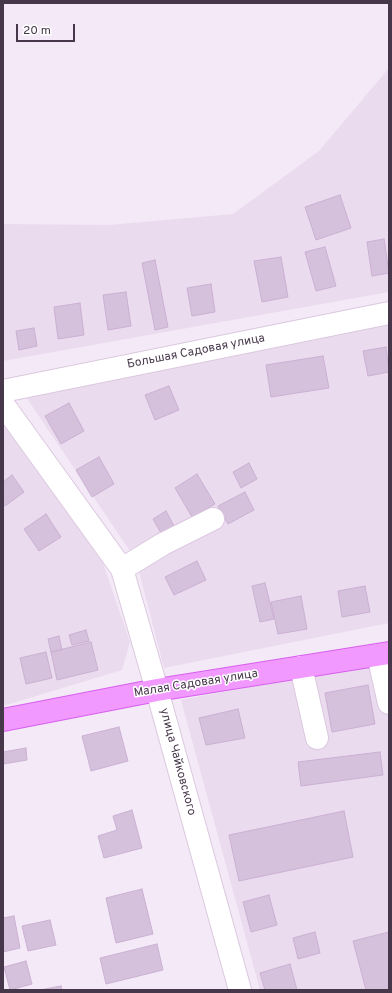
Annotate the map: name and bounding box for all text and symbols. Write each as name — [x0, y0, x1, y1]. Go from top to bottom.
scale bar — [18, 16, 77, 42]
text: 20 m — [23, 23, 51, 39]
street label: Большая Садовая улица — [126, 332, 266, 372]
street label: Малая Садовая улица — [133, 667, 259, 701]
street label: улица Чайковского — [156, 707, 198, 817]

